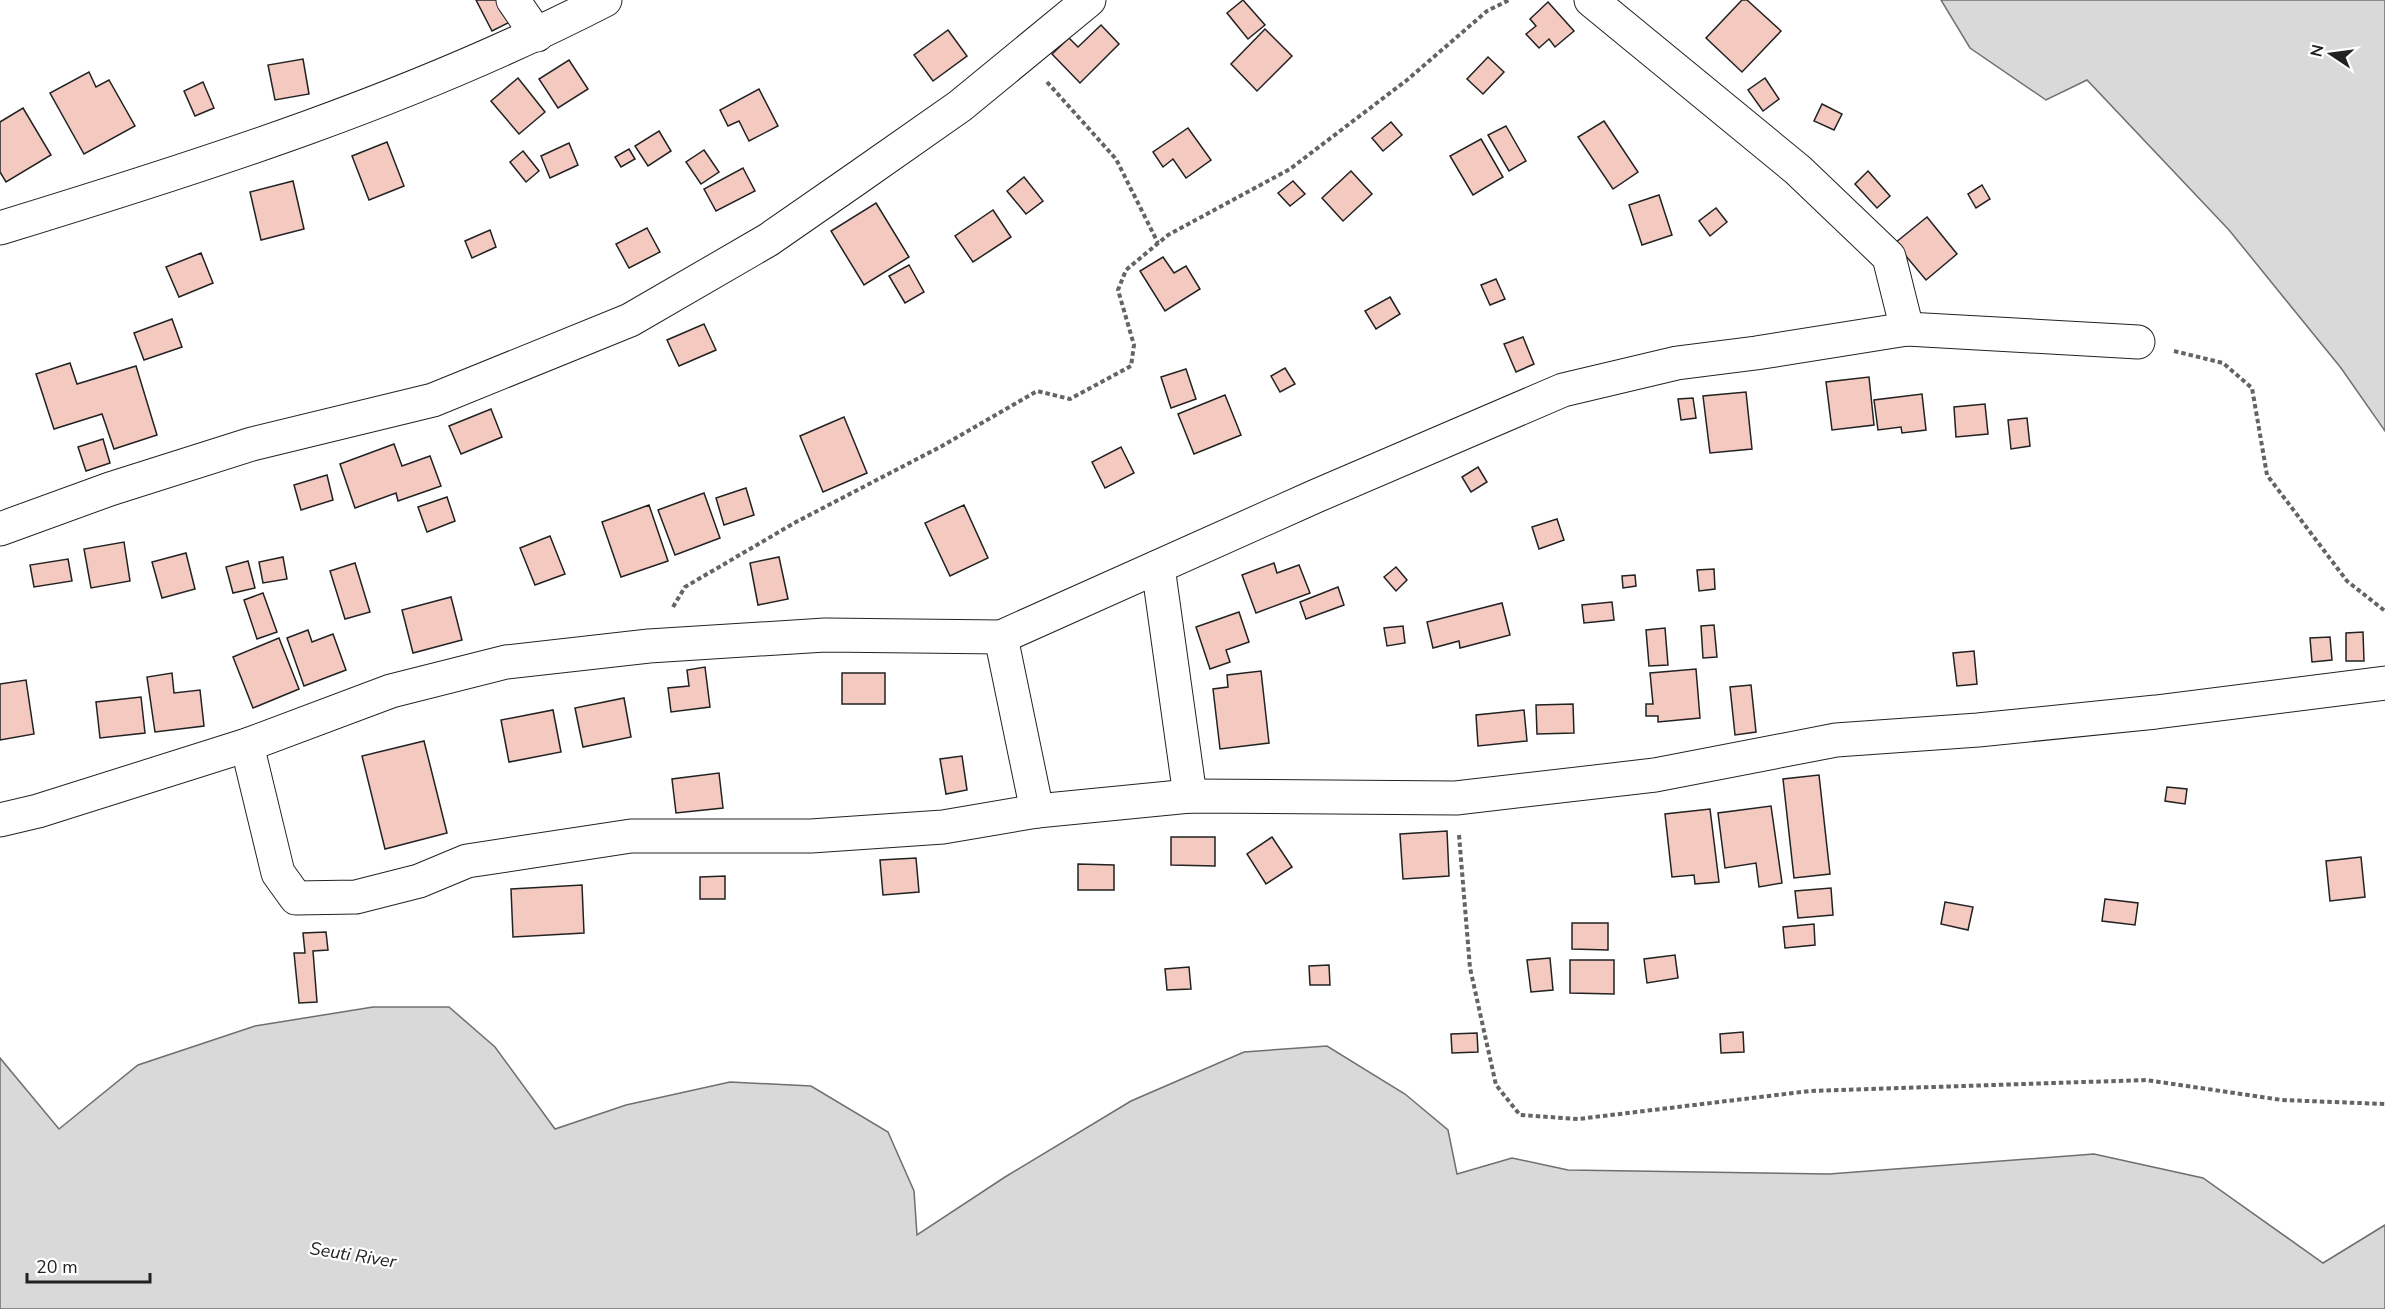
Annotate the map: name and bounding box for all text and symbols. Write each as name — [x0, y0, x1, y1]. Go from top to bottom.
north arrow — [2301, 24, 2361, 84]
text: N — [2305, 43, 2329, 59]
water label: Seuti River — [308, 1236, 398, 1274]
scale bar — [27, 1246, 150, 1284]
text: 20 m — [36, 1255, 78, 1279]

